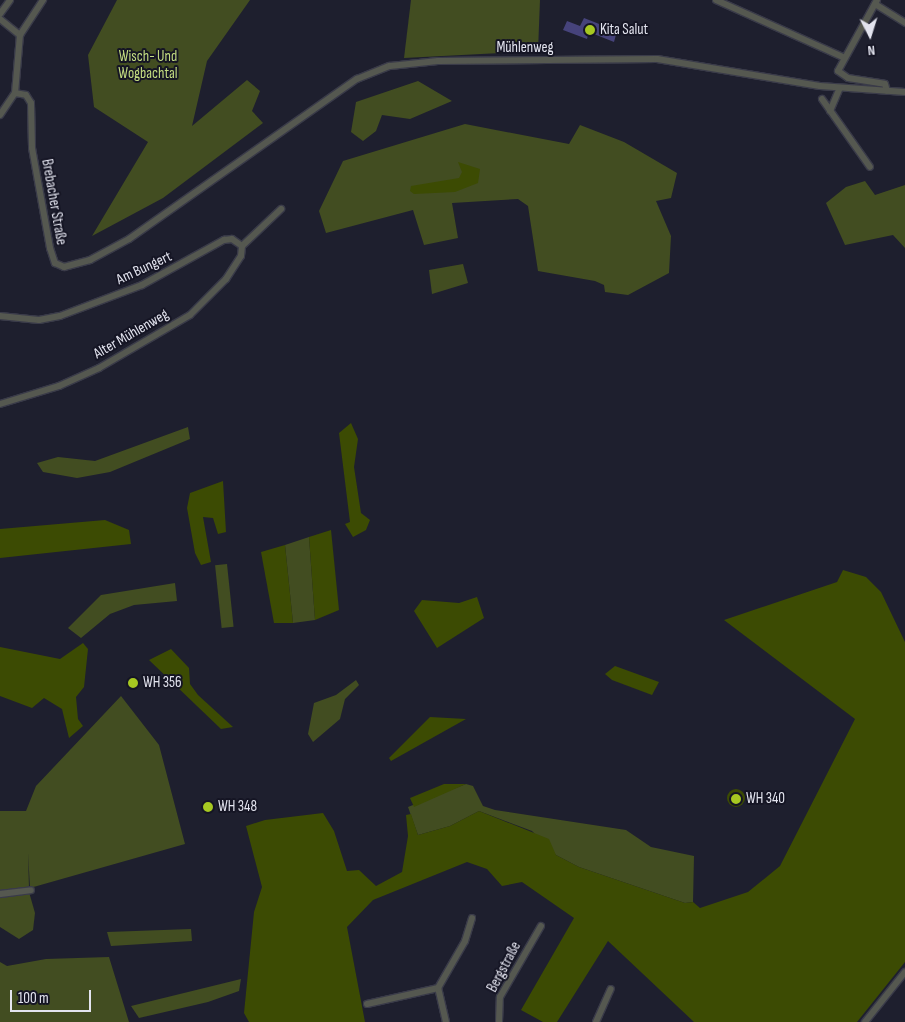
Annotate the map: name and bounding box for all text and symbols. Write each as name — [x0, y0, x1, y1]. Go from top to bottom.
north arrow — [845, 10, 895, 60]
place label: Kita Salut — [600, 21, 648, 39]
marker: Kita Salut — [584, 24, 596, 36]
street label: Mühlenweg — [496, 39, 554, 57]
text: N — [867, 42, 876, 59]
park label: Wisch- Und Wogbachtal — [118, 47, 178, 82]
street label: Brebacher Straße — [38, 158, 70, 246]
street label: Am Bungert — [113, 247, 175, 289]
street label: Alter Mühlenweg — [90, 305, 172, 363]
place label: WH 356 — [143, 674, 182, 692]
marker: WH 356 — [127, 677, 139, 689]
place label: WH 340 — [746, 790, 785, 808]
marker: WH 340 — [730, 793, 742, 805]
place label: WH 348 — [218, 798, 257, 816]
marker: WH 348 — [202, 801, 214, 813]
street label: Bergstraße — [483, 939, 525, 995]
scale bar — [12, 980, 94, 1012]
text: 100 m — [18, 989, 49, 1008]

